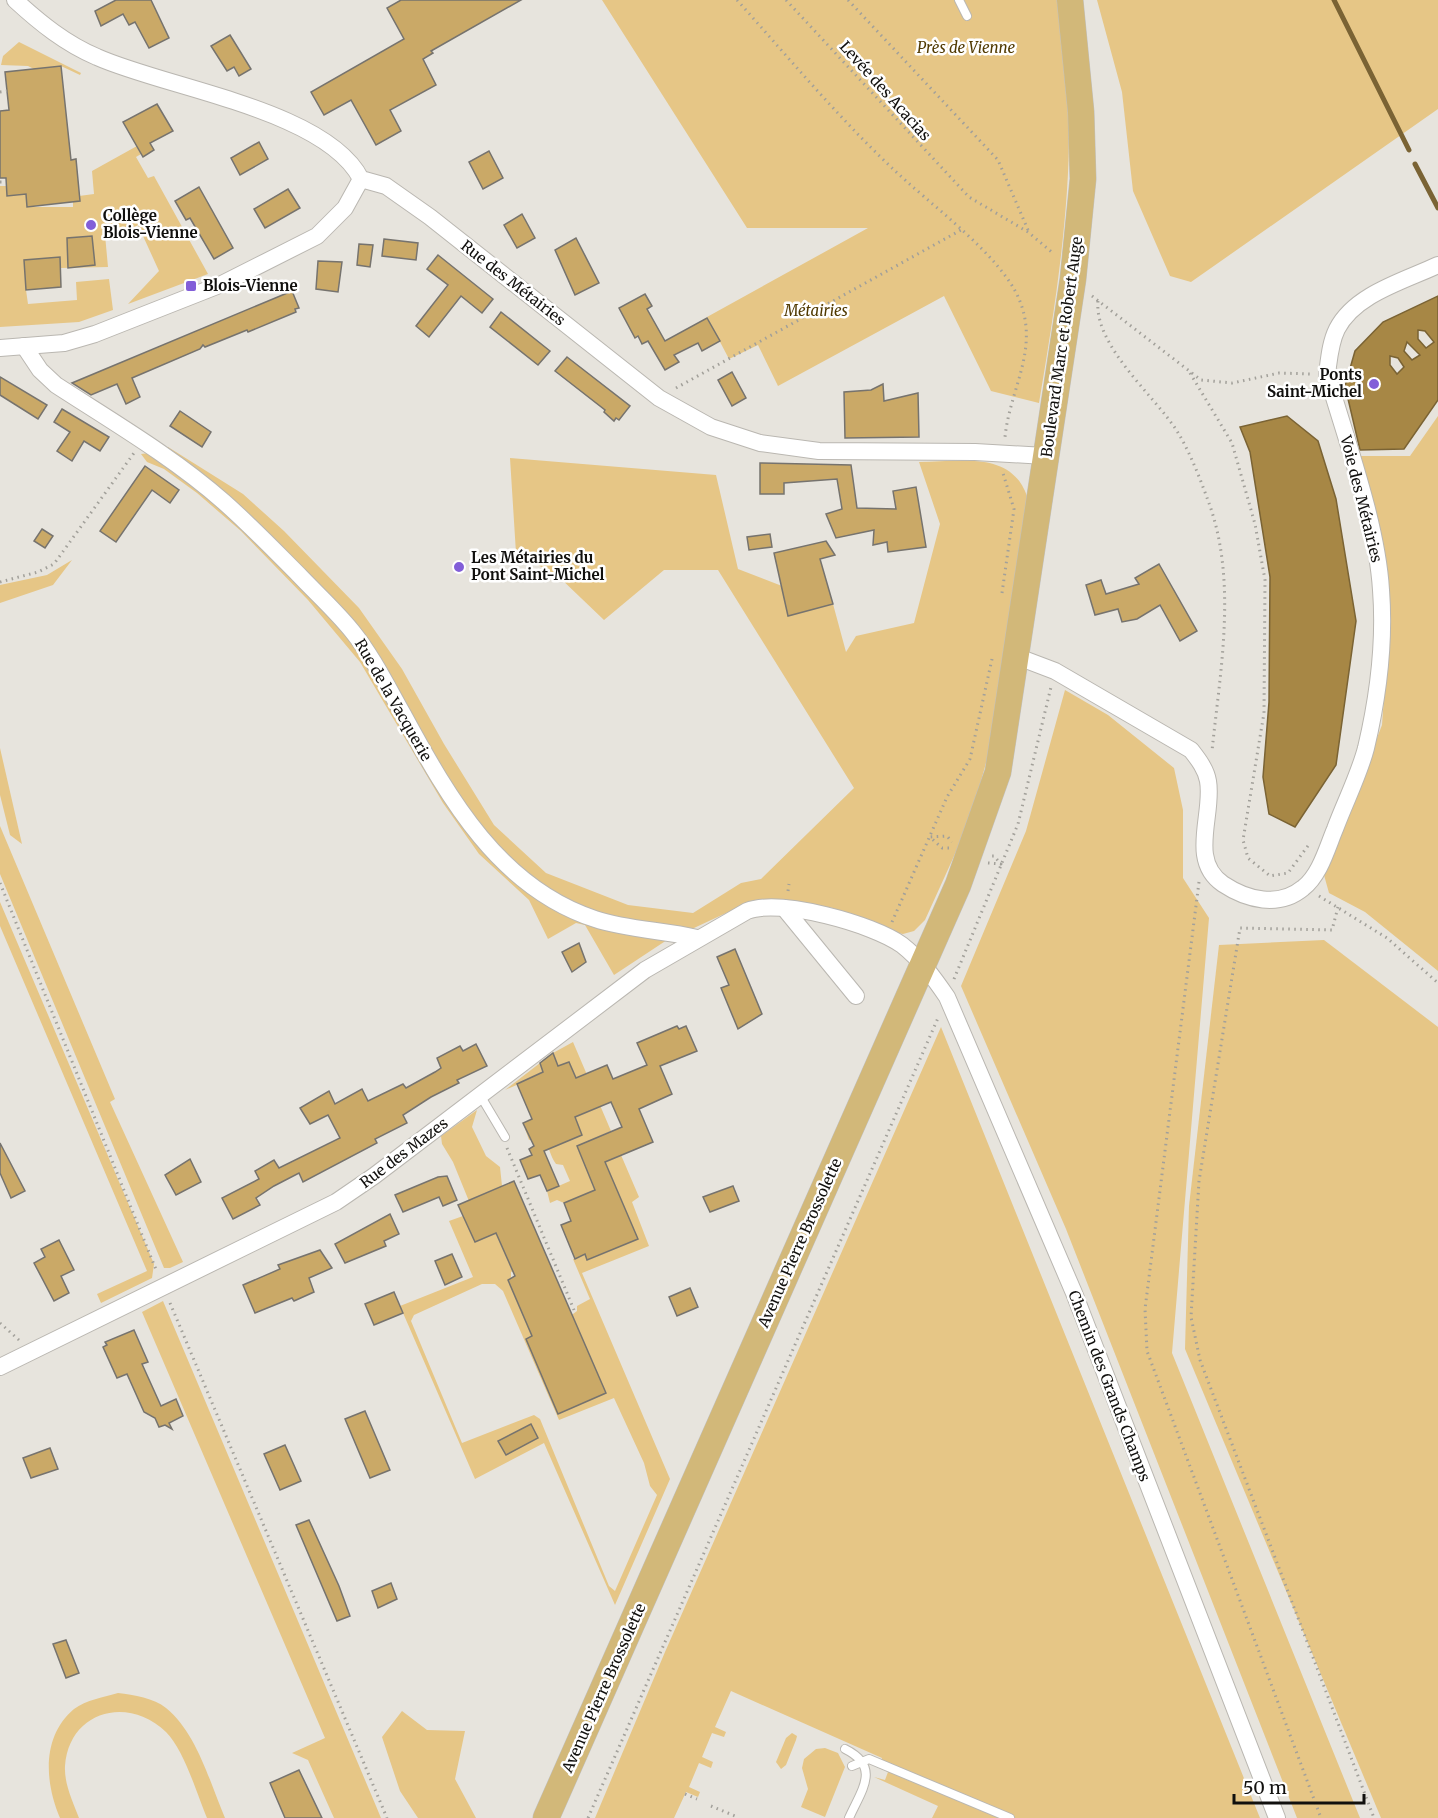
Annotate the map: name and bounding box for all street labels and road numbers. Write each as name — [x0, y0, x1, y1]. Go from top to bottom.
street label: Levée des Acacias — [836, 37, 935, 144]
street label: Boulevard Marc et Robert Auge — [1037, 235, 1086, 459]
street label: Rue des Métairies — [457, 236, 569, 329]
street label: Voie des Métairies — [1336, 432, 1386, 564]
street label: Rue de la Vacquerie — [351, 635, 436, 764]
street label: Rue des Mazes — [356, 1113, 451, 1192]
street label: Avenue Pierre Brossolette — [753, 1155, 846, 1331]
street label: Chemin des Grands Champs — [1064, 1288, 1155, 1484]
street label: Avenue Pierre Brossolette — [557, 1600, 650, 1776]

